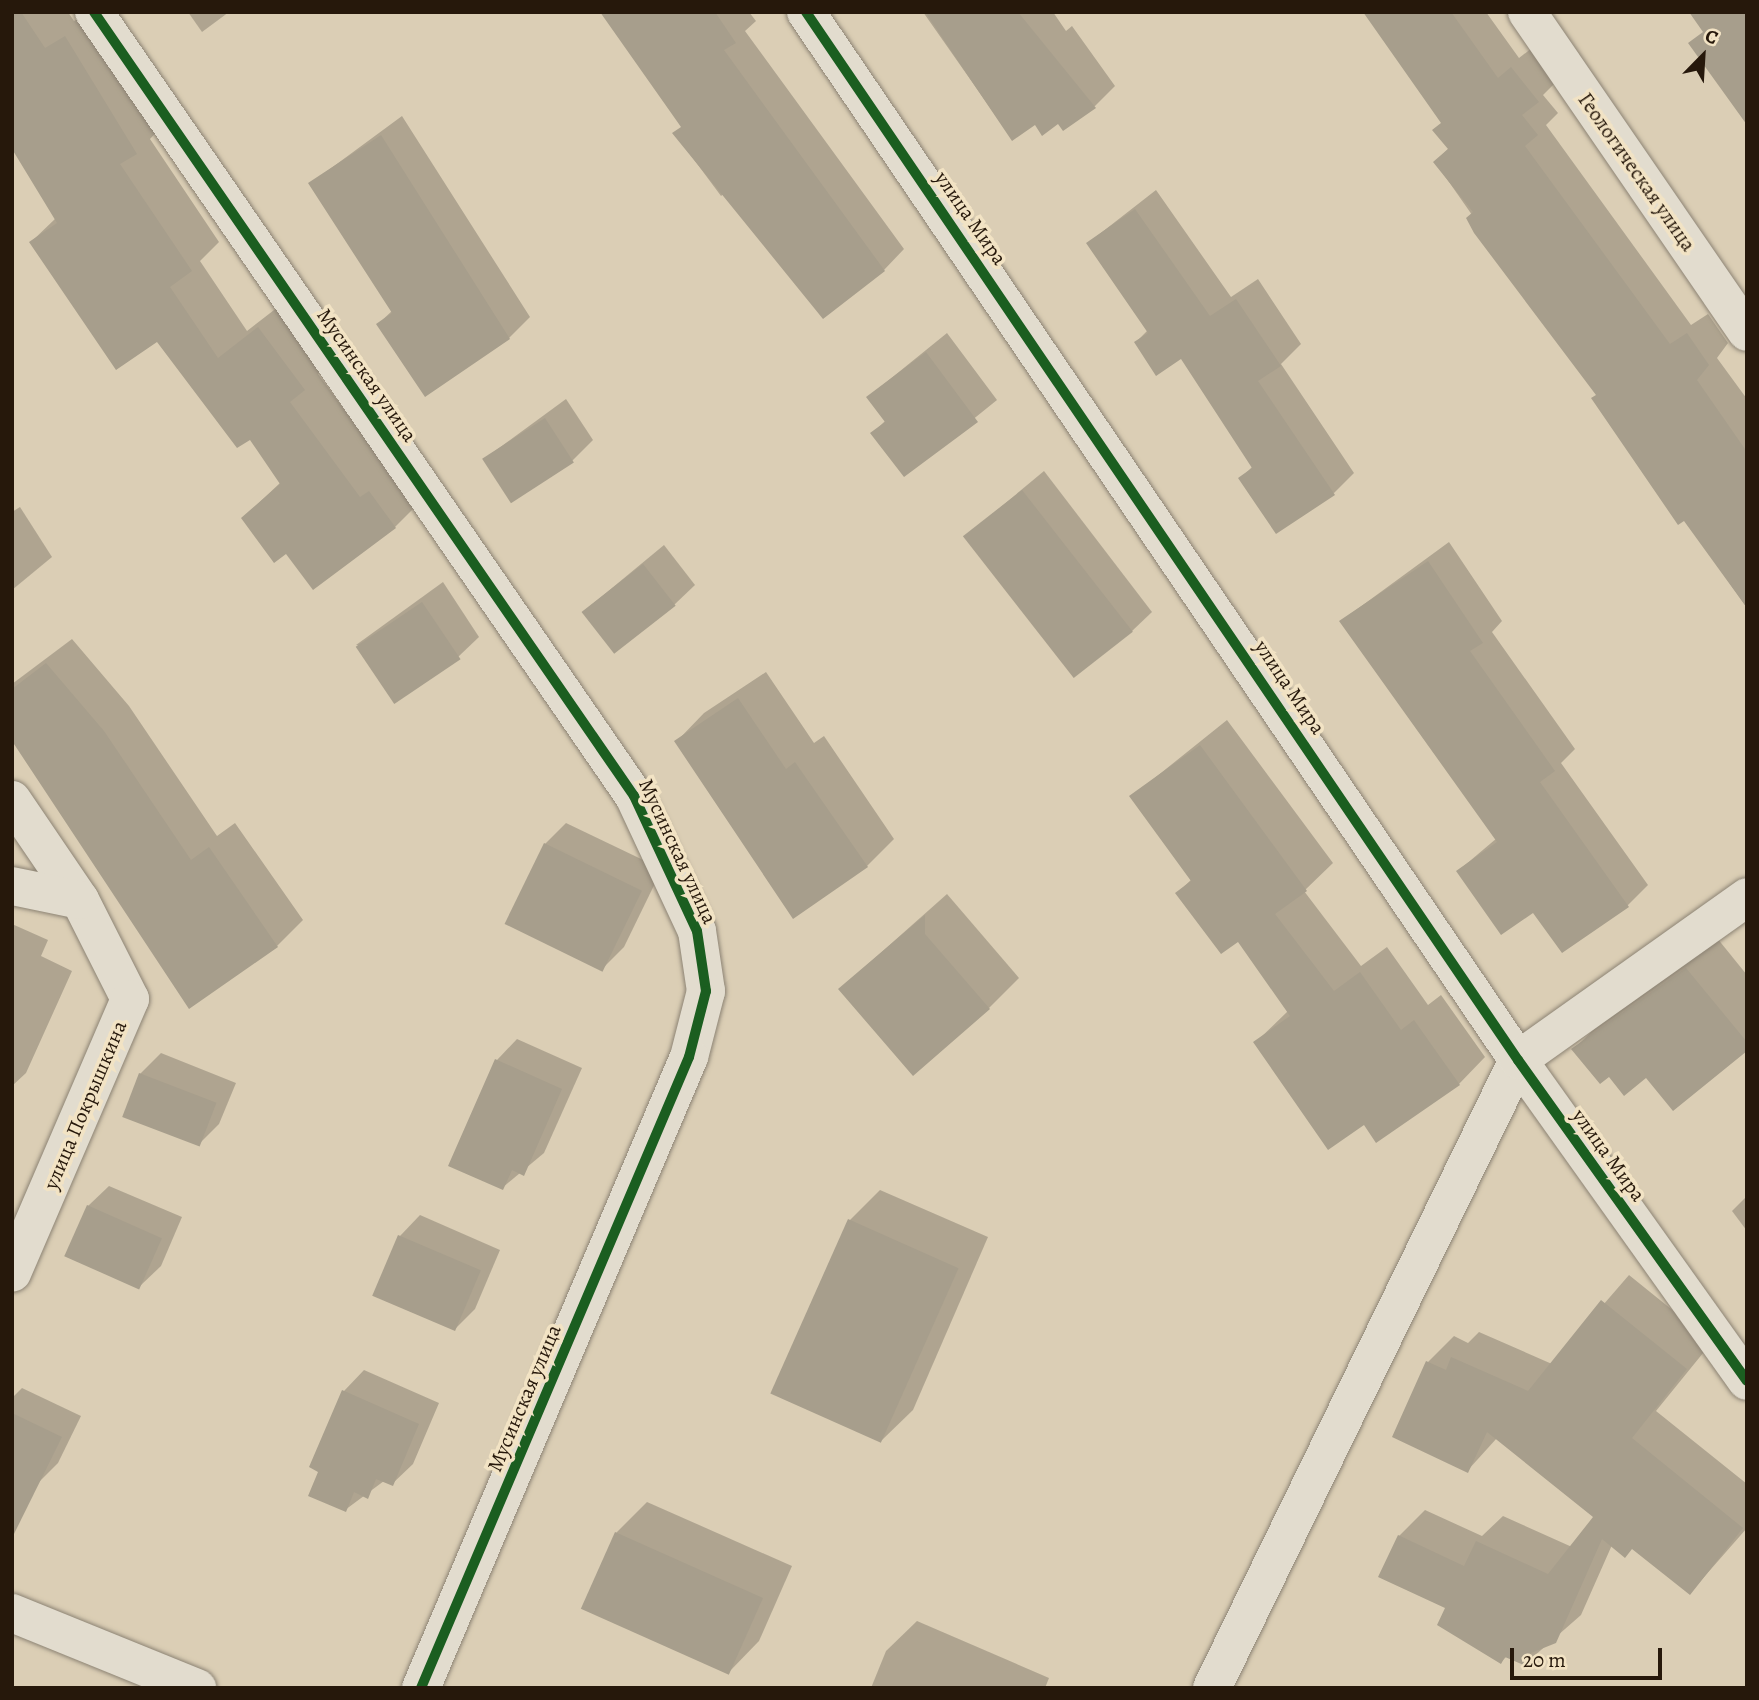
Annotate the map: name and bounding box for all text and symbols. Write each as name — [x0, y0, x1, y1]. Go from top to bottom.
north arrow — [1668, 21, 1738, 91]
text: С — [1701, 23, 1722, 51]
street label: Геологическая улица — [1573, 88, 1701, 256]
street label: улица Мира — [930, 166, 1012, 270]
street label: Мусинская улица — [312, 303, 422, 447]
street label: улица Мира — [1249, 635, 1331, 739]
street label: Мусинская улица — [633, 774, 723, 928]
street label: улица Покрышкина — [38, 1017, 132, 1193]
street label: улица Мира — [1567, 1104, 1651, 1206]
street label: Мусинская улица — [482, 1321, 566, 1475]
scale bar — [1514, 1634, 1666, 1678]
text: 20 m — [1523, 1646, 1566, 1674]

